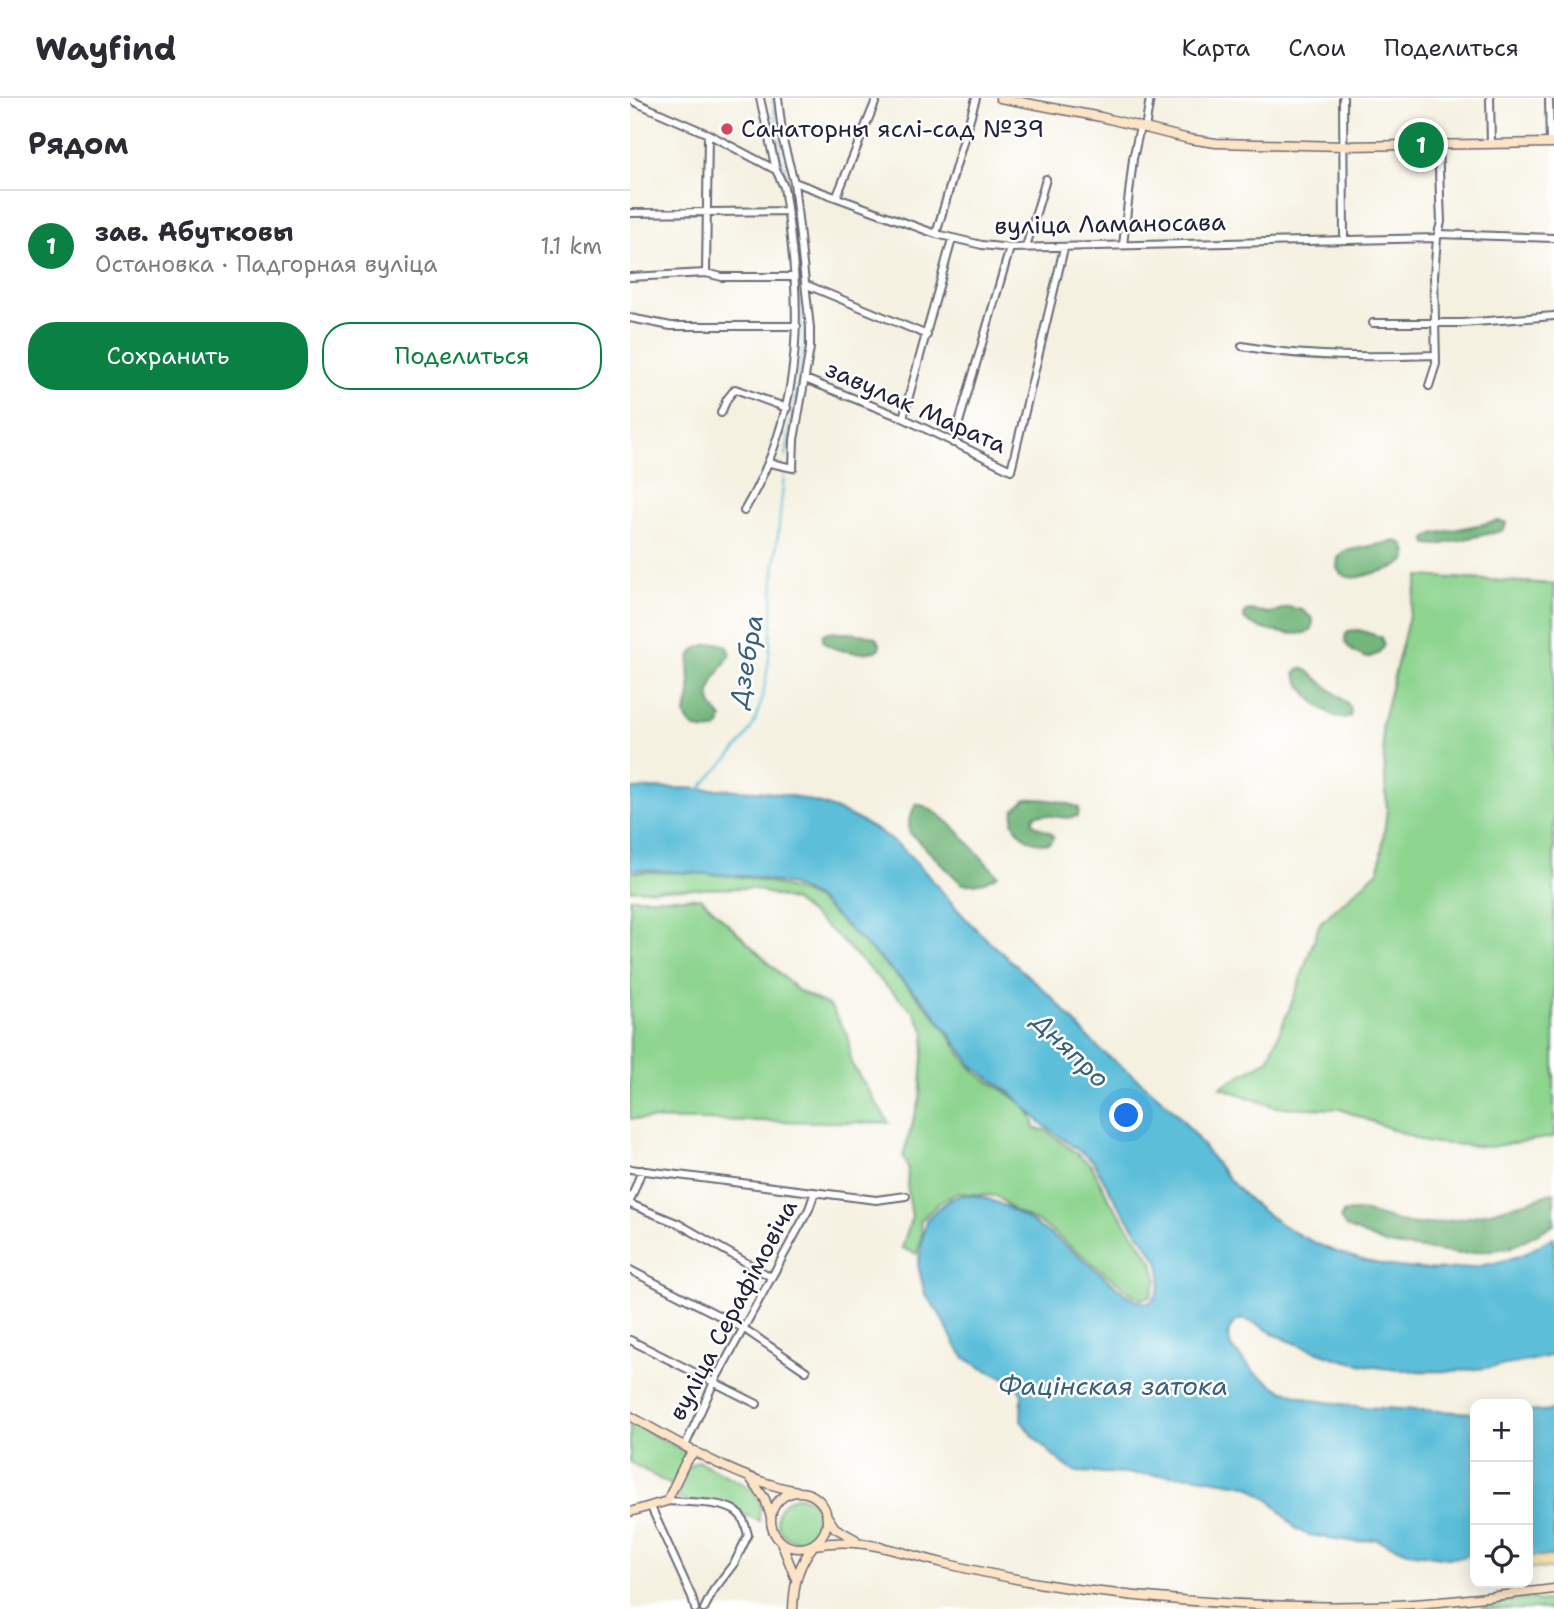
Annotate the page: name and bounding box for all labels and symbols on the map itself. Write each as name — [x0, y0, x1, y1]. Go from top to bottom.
place label: Санаторны яслі-сад №39 — [741, 113, 1044, 145]
pin: 1 — [1398, 119, 1444, 171]
marker: Санаторны яслі-сад №39 — [719, 121, 735, 137]
street label: вуліца Ламаносава — [994, 206, 1226, 242]
street label: завулак Марата — [821, 353, 1012, 461]
water label: Дзебра — [720, 612, 771, 712]
water label: Дняпро — [1024, 1003, 1118, 1095]
your location — [1109, 1098, 1143, 1132]
street label: вуліца Серафімовіча — [661, 1194, 805, 1426]
water label: Фацінская затока — [998, 1368, 1228, 1403]

